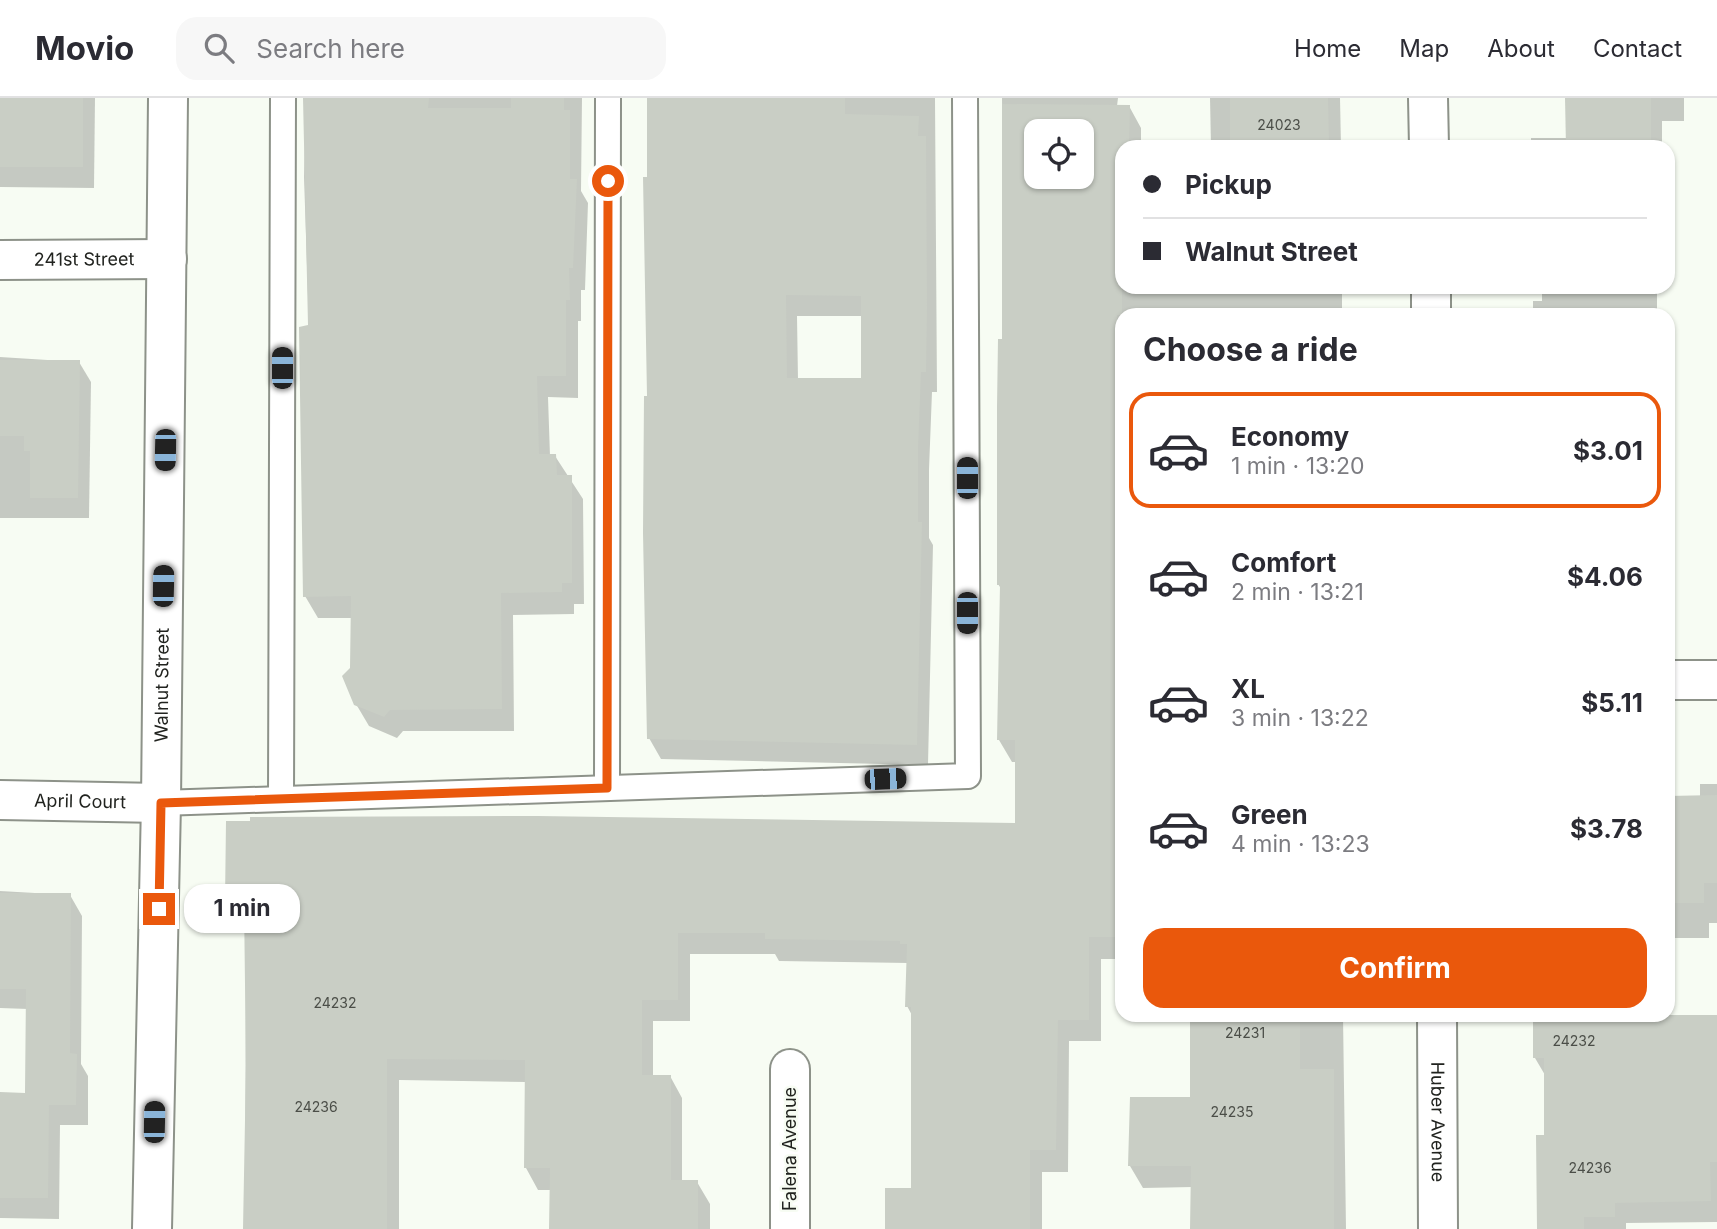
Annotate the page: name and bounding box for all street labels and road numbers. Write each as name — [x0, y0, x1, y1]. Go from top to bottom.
street label: 241st Street — [34, 248, 134, 270]
street label: Walnut Street — [151, 628, 173, 742]
street label: April Court — [34, 790, 126, 812]
street label: Huber Avenue — [1427, 1062, 1449, 1182]
street label: Falena Avenue — [779, 1087, 800, 1211]

